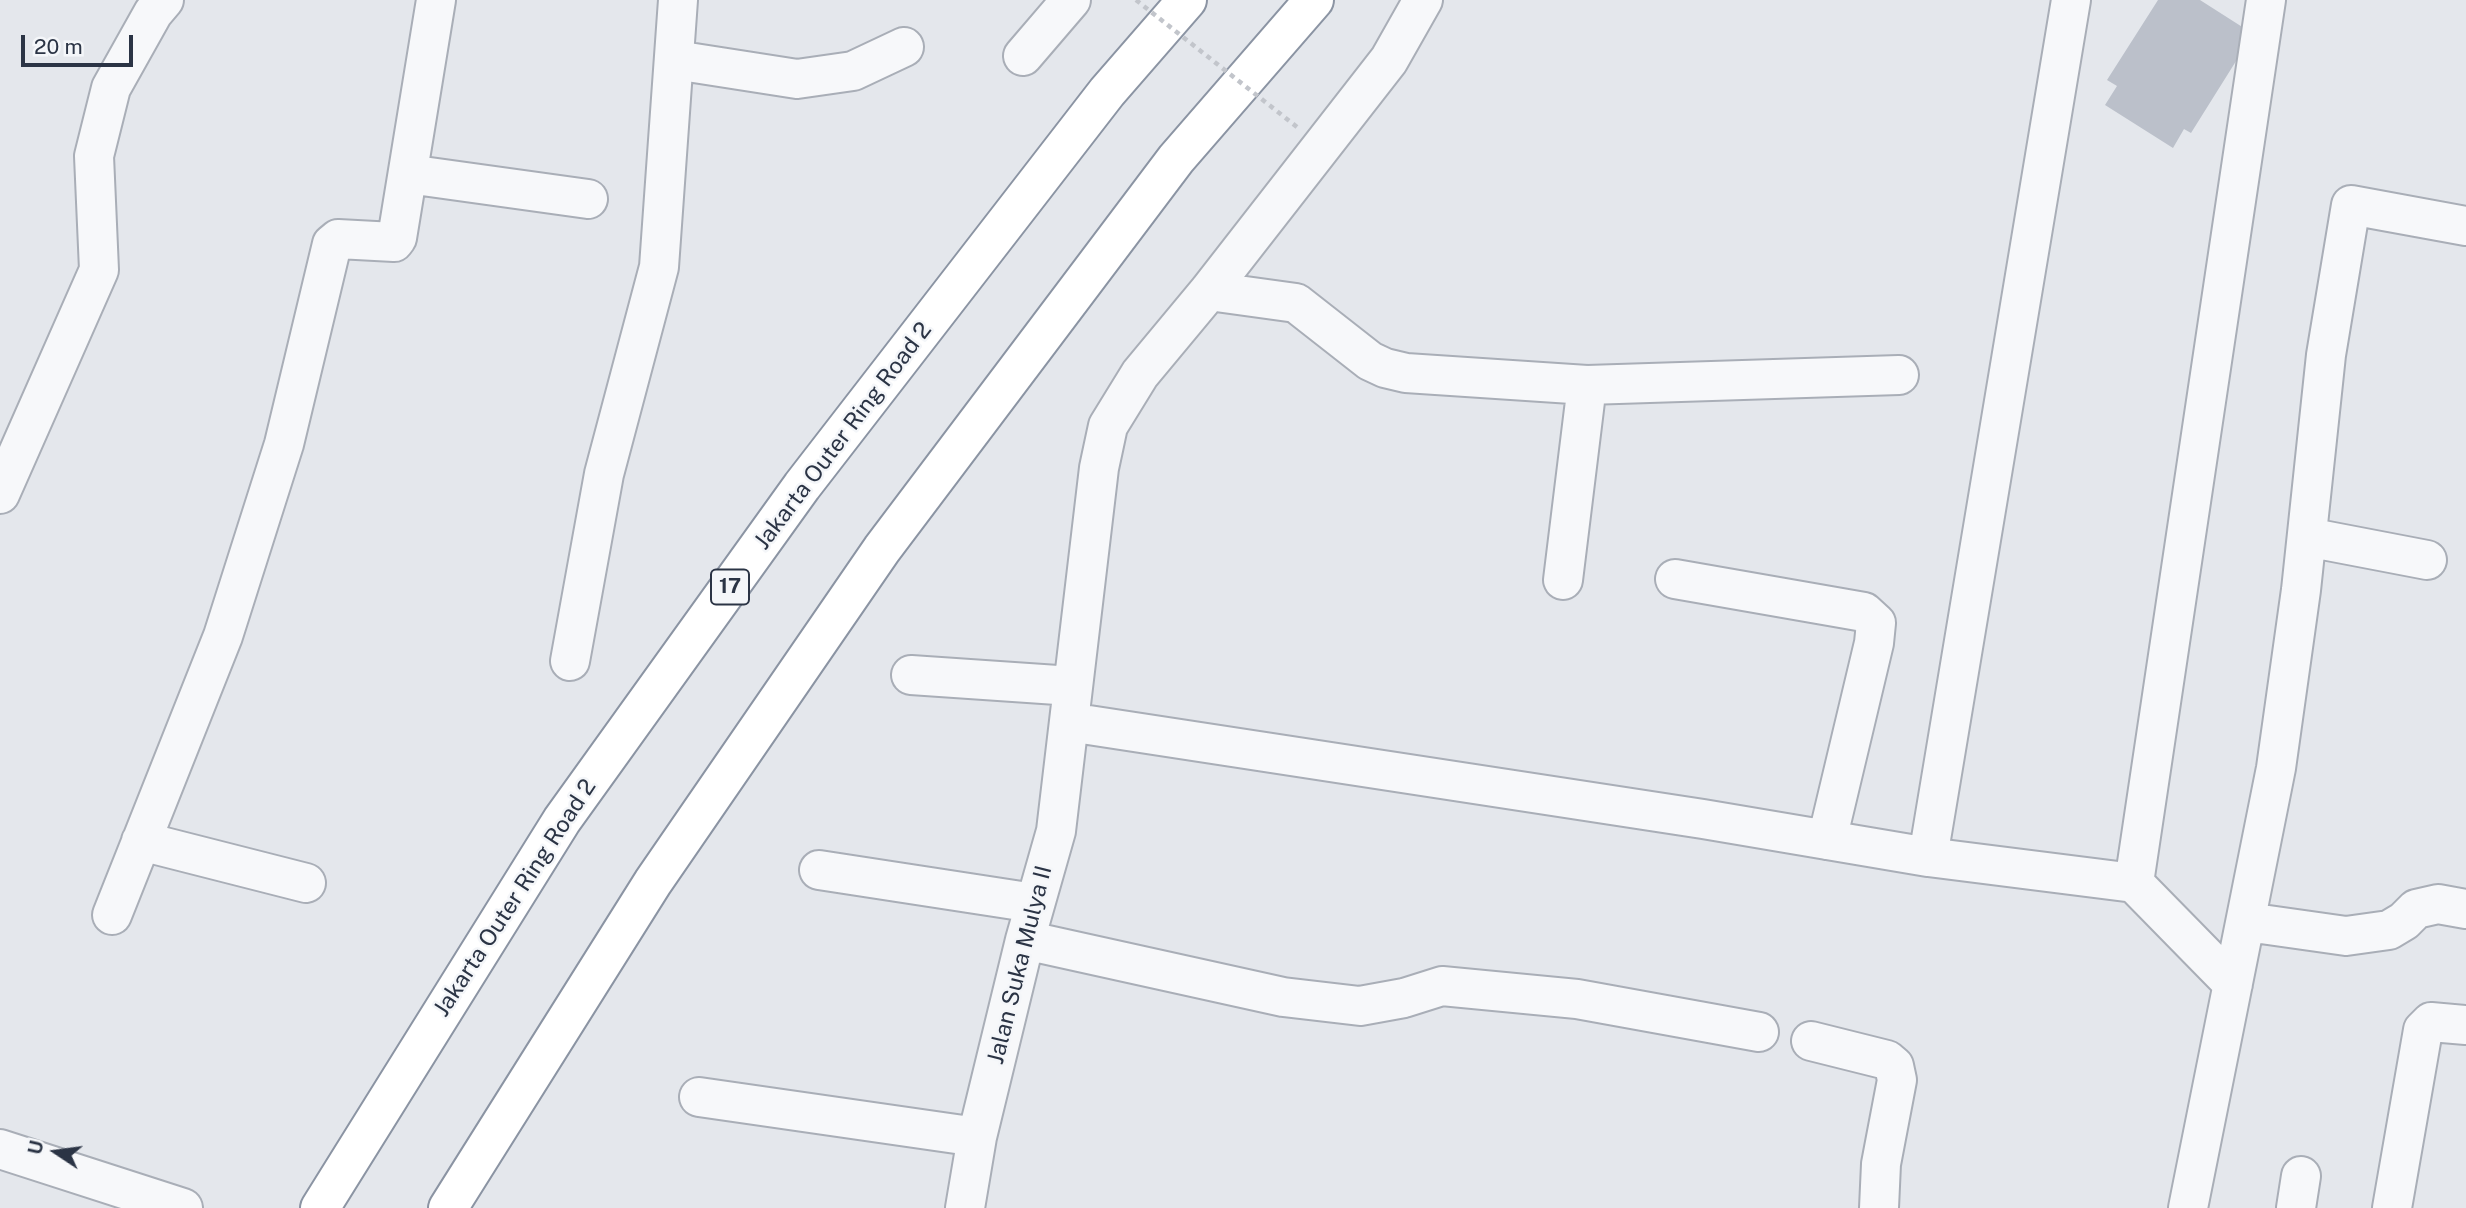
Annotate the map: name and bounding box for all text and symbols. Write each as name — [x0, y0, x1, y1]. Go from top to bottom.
scale bar — [24, 21, 136, 65]
text: 20 m — [34, 34, 83, 59]
street label: Jakarta Outer Ring Road 2 — [748, 317, 938, 555]
road number: 17 — [711, 570, 749, 604]
street label: Jakarta Outer Ring Road 2 — [428, 774, 602, 1022]
street label: Jalan Suka Mulya II — [982, 863, 1058, 1067]
north arrow — [21, 1117, 91, 1187]
text: U — [23, 1138, 48, 1156]

